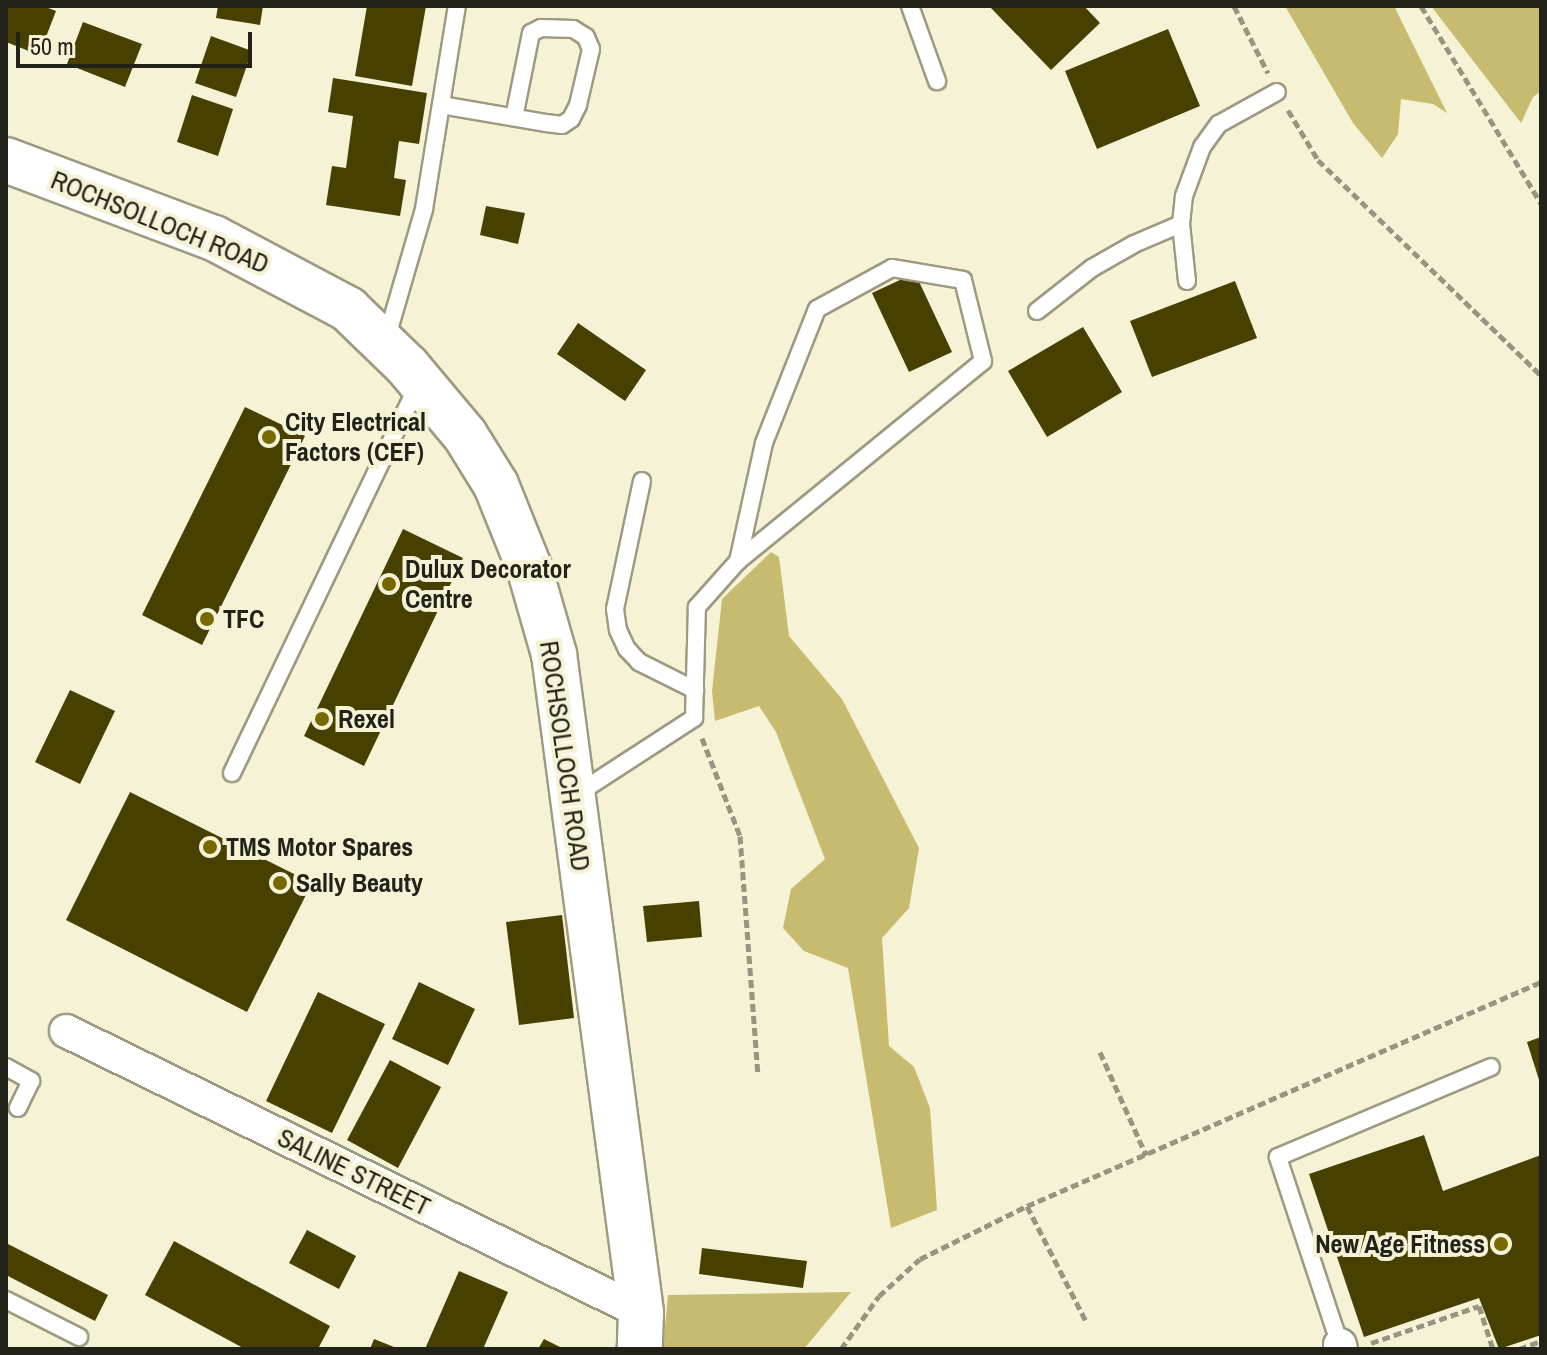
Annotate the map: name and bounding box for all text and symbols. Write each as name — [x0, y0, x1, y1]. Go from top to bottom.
scale bar — [20, 16, 256, 66]
text: 50 m — [30, 30, 74, 62]
street label: ROCHSOLLOCH ROAD — [47, 164, 273, 280]
place label: City Electrical Factors (CEF) — [285, 406, 426, 468]
marker: City Electrical Factors (CEF) — [260, 428, 278, 446]
place label: Dulux Decorator Centre — [405, 553, 571, 614]
marker: Dulux Decorator Centre — [380, 575, 398, 593]
place label: TFC — [223, 603, 264, 635]
marker: TFC — [198, 610, 216, 628]
street label: ROCHSOLLOCH ROAD — [533, 639, 597, 873]
place label: Rexel — [338, 703, 395, 735]
marker: Rexel — [313, 710, 331, 728]
place label: TMS Motor Spares — [226, 831, 413, 863]
marker: TMS Motor Spares — [201, 838, 219, 856]
place label: Sally Beauty — [296, 867, 423, 899]
marker: Sally Beauty — [271, 874, 289, 892]
street label: SALINE STREET — [273, 1122, 435, 1222]
place label: New Age Fitness — [1314, 1228, 1485, 1260]
marker: New Age Fitness — [1492, 1235, 1510, 1253]

